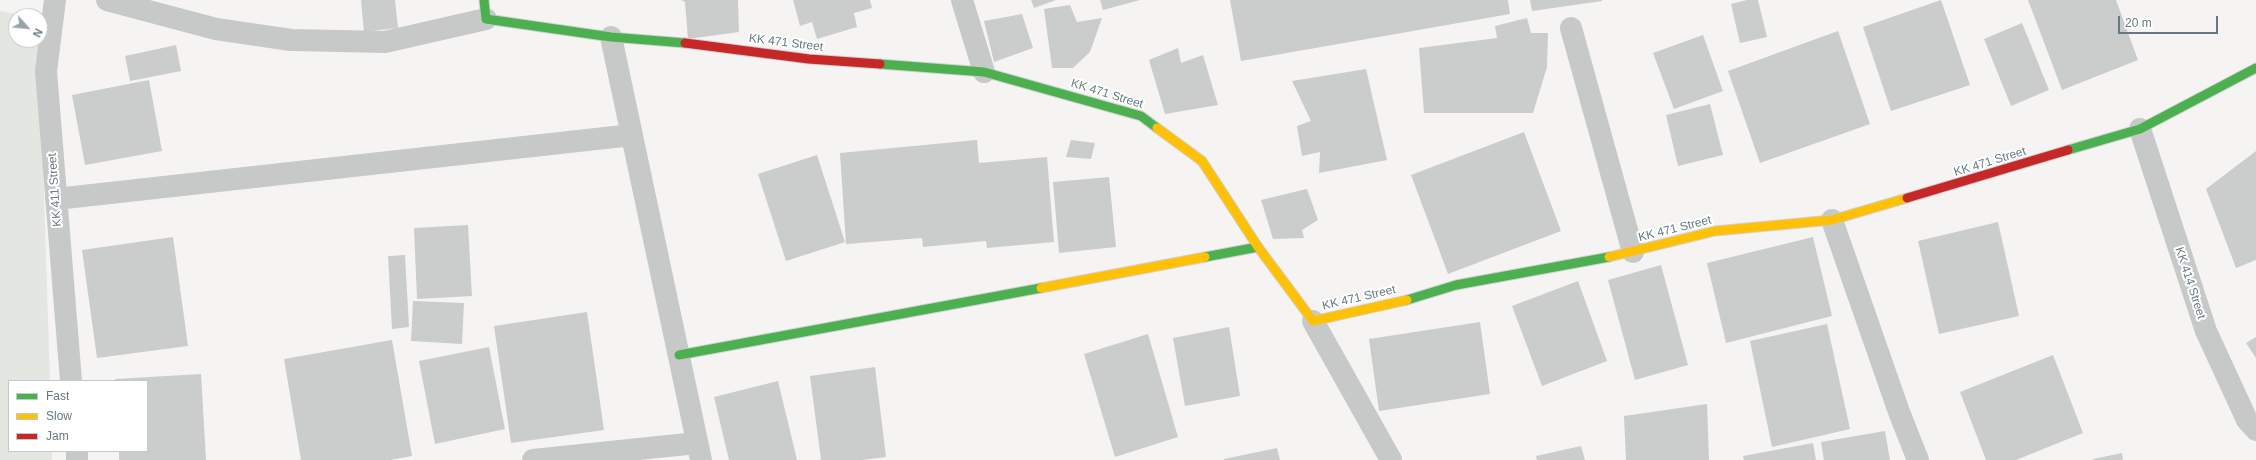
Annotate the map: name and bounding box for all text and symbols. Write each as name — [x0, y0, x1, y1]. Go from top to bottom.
north arrow — [8, 8, 48, 48]
scale bar — [2120, 8, 2220, 34]
text: 20 m — [2125, 16, 2152, 30]
text: N — [31, 27, 45, 39]
street label: KK 471 Street — [748, 31, 824, 55]
street label: KK 471 Street — [1069, 76, 1145, 112]
street label: KK 471 Street — [1952, 144, 2028, 180]
street label: KK 411 Street — [45, 153, 65, 227]
street label: KK 471 Street — [1637, 213, 1713, 245]
street label: KK 414 Street — [2172, 245, 2208, 321]
street label: KK 471 Street — [1321, 283, 1397, 313]
legend — [8, 380, 148, 452]
text: Fast — [46, 389, 69, 403]
text: Slow — [46, 409, 72, 423]
text: Jam — [46, 429, 69, 443]

